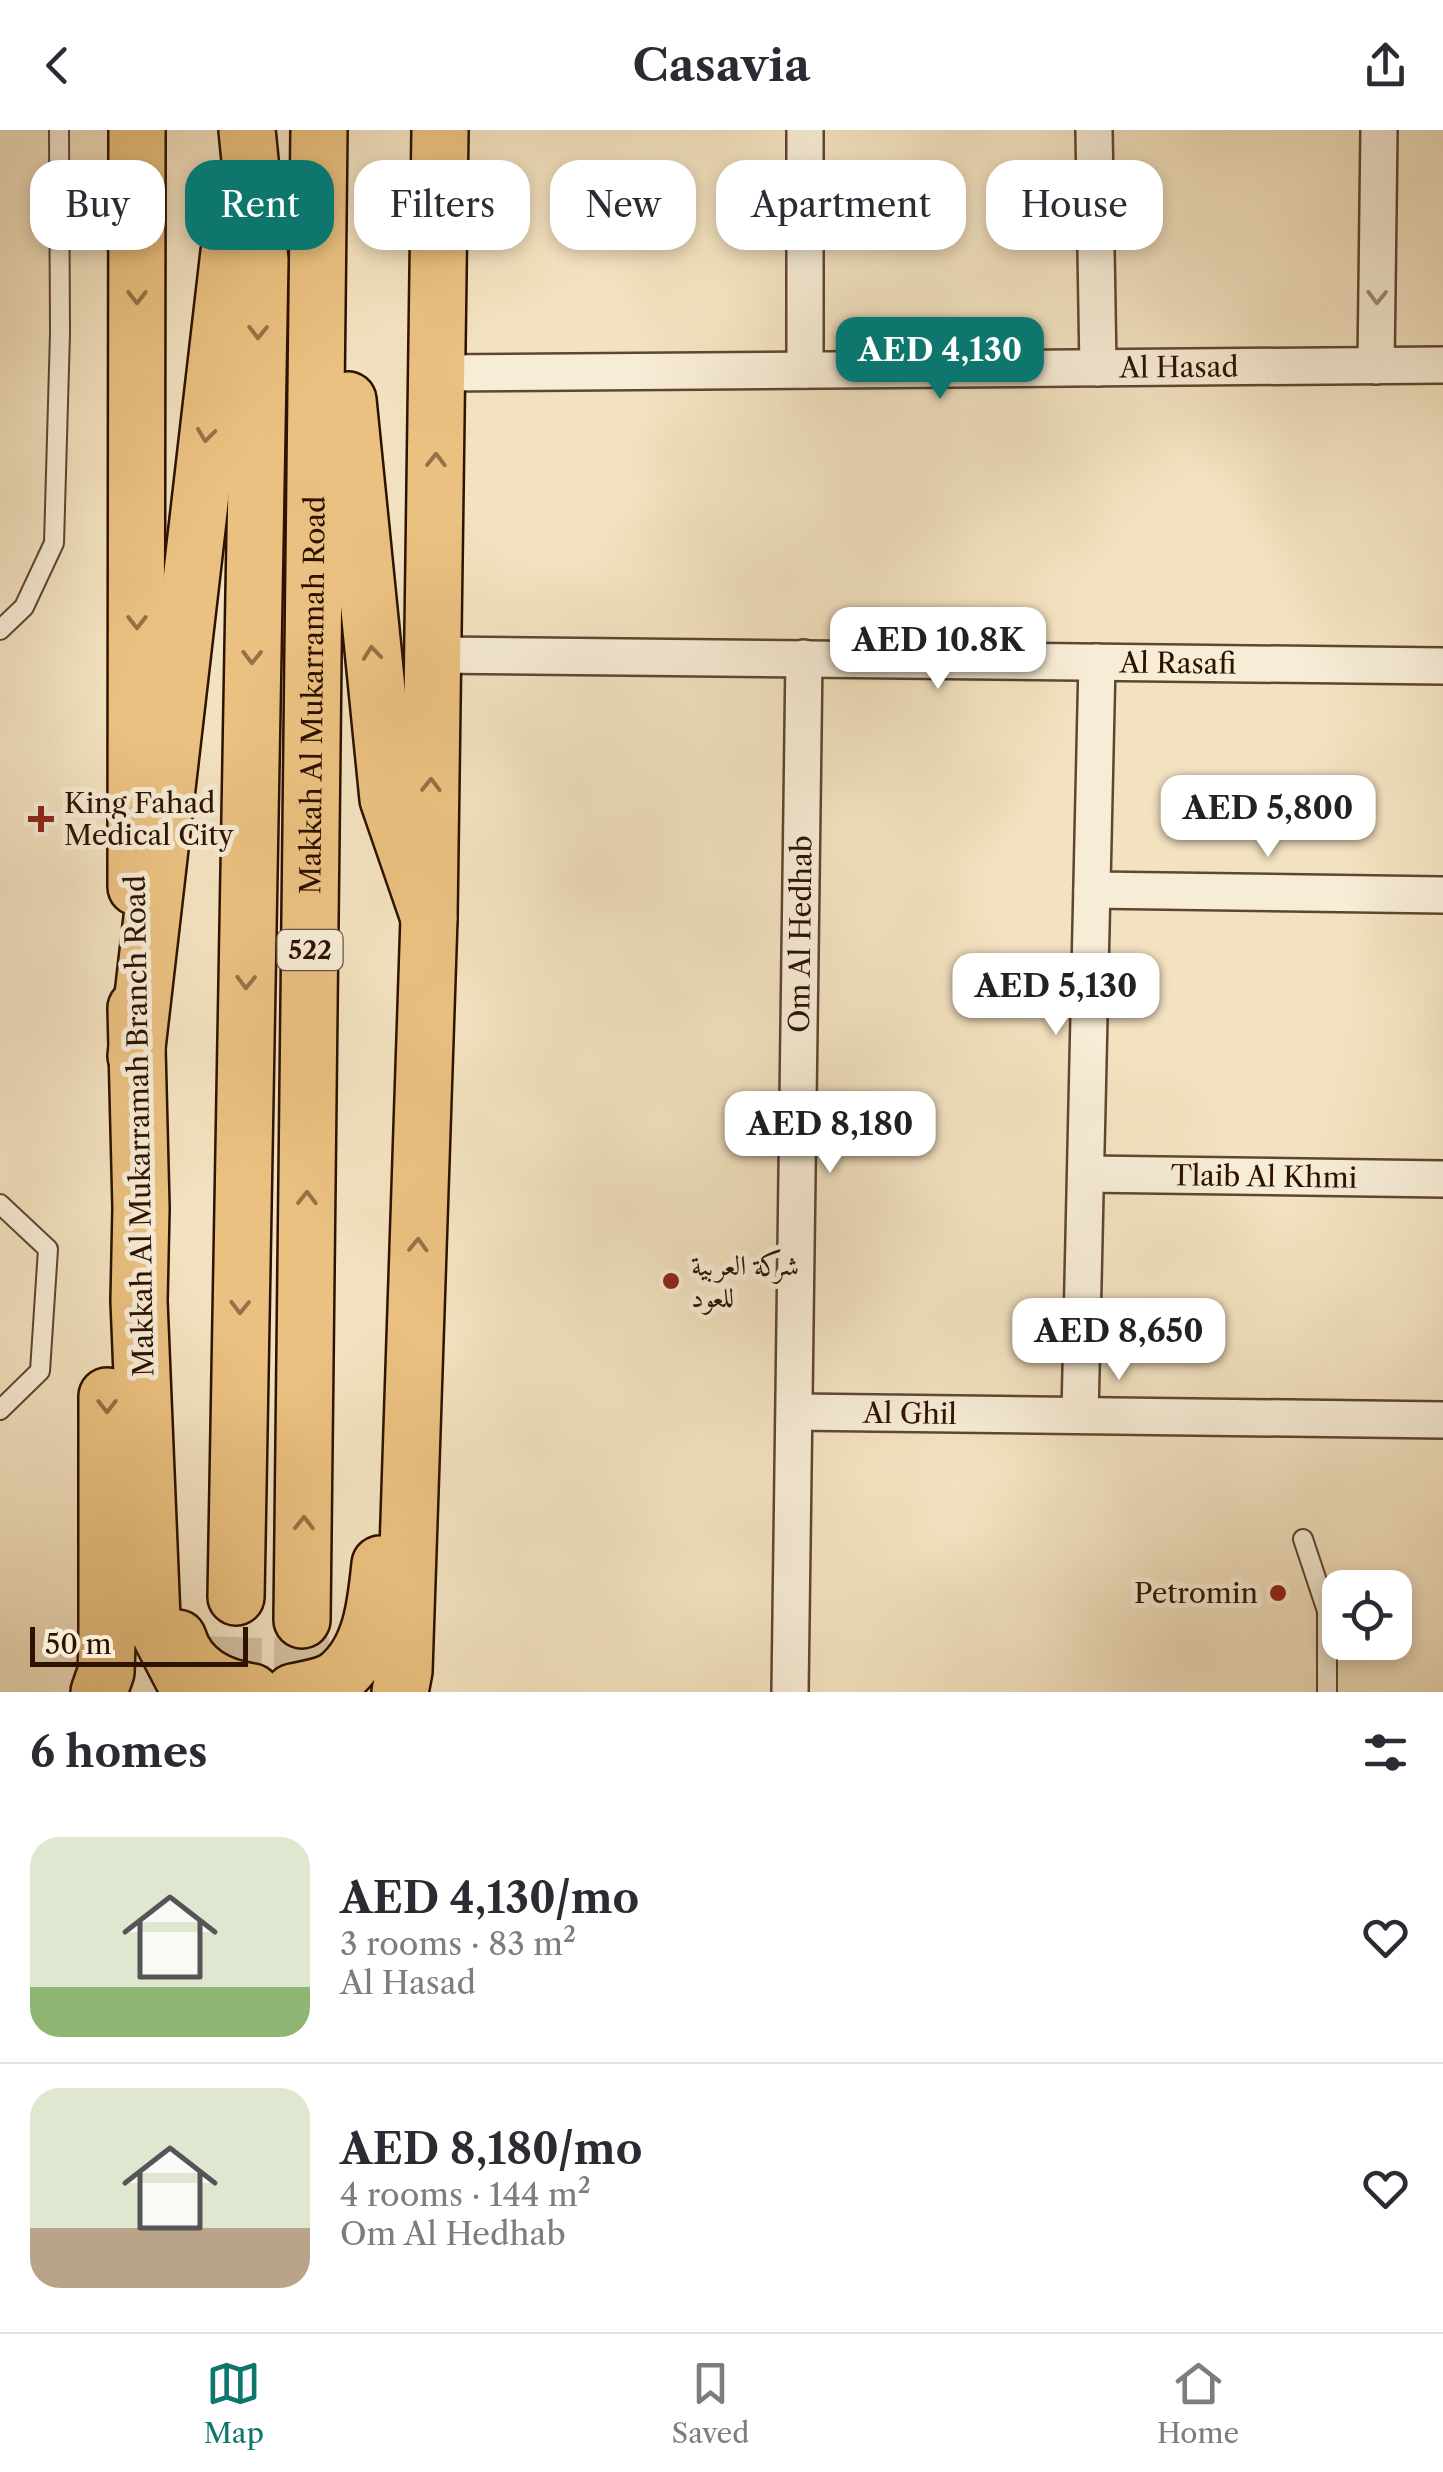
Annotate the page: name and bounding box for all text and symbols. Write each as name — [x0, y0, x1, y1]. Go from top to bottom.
text: Casavia — [633, 37, 810, 93]
icon: back — [30, 38, 85, 93]
icon: share — [1358, 38, 1413, 93]
chip: Buy — [30, 160, 165, 250]
chip: Rent — [185, 160, 334, 250]
chip: Filters — [354, 160, 530, 250]
chip: New — [550, 160, 696, 250]
chip: Apartment — [716, 160, 966, 250]
chip: House — [986, 160, 1163, 250]
one-way arrow — [126, 290, 148, 306]
one-way arrow — [1366, 290, 1387, 306]
pin: AED 4,130 — [826, 317, 1054, 402]
one-way arrow — [248, 324, 269, 340]
text: AED 4,130 — [858, 330, 1022, 369]
street label: Al Hasad — [1118, 350, 1239, 385]
one-way arrow — [197, 427, 218, 444]
one-way arrow — [425, 452, 447, 468]
street label: Makkah Al Mukarramah Road — [293, 496, 332, 895]
pin: AED 10.8K — [824, 607, 1052, 692]
one-way arrow — [126, 616, 148, 631]
text: AED 10.8K — [852, 620, 1024, 659]
one-way arrow — [362, 645, 383, 661]
street label: Al Rasafi — [1119, 645, 1237, 681]
one-way arrow — [241, 650, 263, 665]
pin: AED 5,800 — [1154, 775, 1382, 860]
one-way arrow — [420, 777, 442, 792]
place label: King Fahad Medical City — [64, 786, 234, 852]
text: AED 5,800 — [1183, 788, 1353, 827]
marker: King Fahad Medical City — [28, 806, 54, 832]
street label: Om Al Hedhab — [782, 835, 819, 1033]
street label: Makkah Al Mukarramah Branch Road — [118, 875, 160, 1377]
road number: 522 — [278, 930, 342, 970]
pin: AED 5,130 — [942, 953, 1170, 1038]
text: AED 5,130 — [974, 966, 1138, 1005]
one-way arrow — [235, 974, 257, 990]
pin: AED 8,180 — [716, 1091, 944, 1176]
text: AED 8,180 — [747, 1104, 913, 1143]
street label: Tlaib Al Khmi — [1171, 1158, 1357, 1195]
one-way arrow — [296, 1189, 318, 1204]
one-way arrow — [407, 1237, 428, 1253]
place label: شركة العربية للعود — [691, 1248, 799, 1315]
marker: شركة العربية للعود — [660, 1270, 682, 1292]
pin: AED 8,650 — [1005, 1298, 1233, 1383]
one-way arrow — [230, 1299, 251, 1315]
text: AED 8,650 — [1034, 1311, 1204, 1350]
street label: Al Ghil — [862, 1396, 957, 1431]
one-way arrow — [96, 1398, 118, 1414]
one-way arrow — [293, 1514, 314, 1530]
map controls — [1322, 1570, 1412, 1660]
button: locate — [1322, 1570, 1412, 1660]
place label: Petromin — [1134, 1576, 1258, 1610]
marker: Petromin — [1267, 1582, 1289, 1604]
scale bar — [30, 1622, 248, 1666]
text: 50 m — [45, 1627, 112, 1661]
icon: filters — [1358, 1725, 1413, 1780]
text: 6 homes — [30, 1726, 208, 1778]
text: AED 4,130/mo — [340, 1872, 639, 1924]
icon: home — [110, 1877, 230, 1997]
icon: heart — [1358, 1910, 1413, 1965]
text: 3 rooms · 83 m² — [340, 1924, 576, 1963]
text: Al Hasad — [340, 1963, 476, 2002]
text: AED 8,180/mo — [340, 2123, 642, 2175]
icon: home — [110, 2128, 230, 2248]
icon: heart — [1358, 2161, 1413, 2216]
text: 4 rooms · 144 m² — [340, 2175, 591, 2214]
text: Om Al Hedhab — [340, 2214, 566, 2253]
tab: Map — [204, 2356, 264, 2450]
tab: Saved — [672, 2356, 749, 2450]
tab: Home — [1157, 2356, 1239, 2450]

